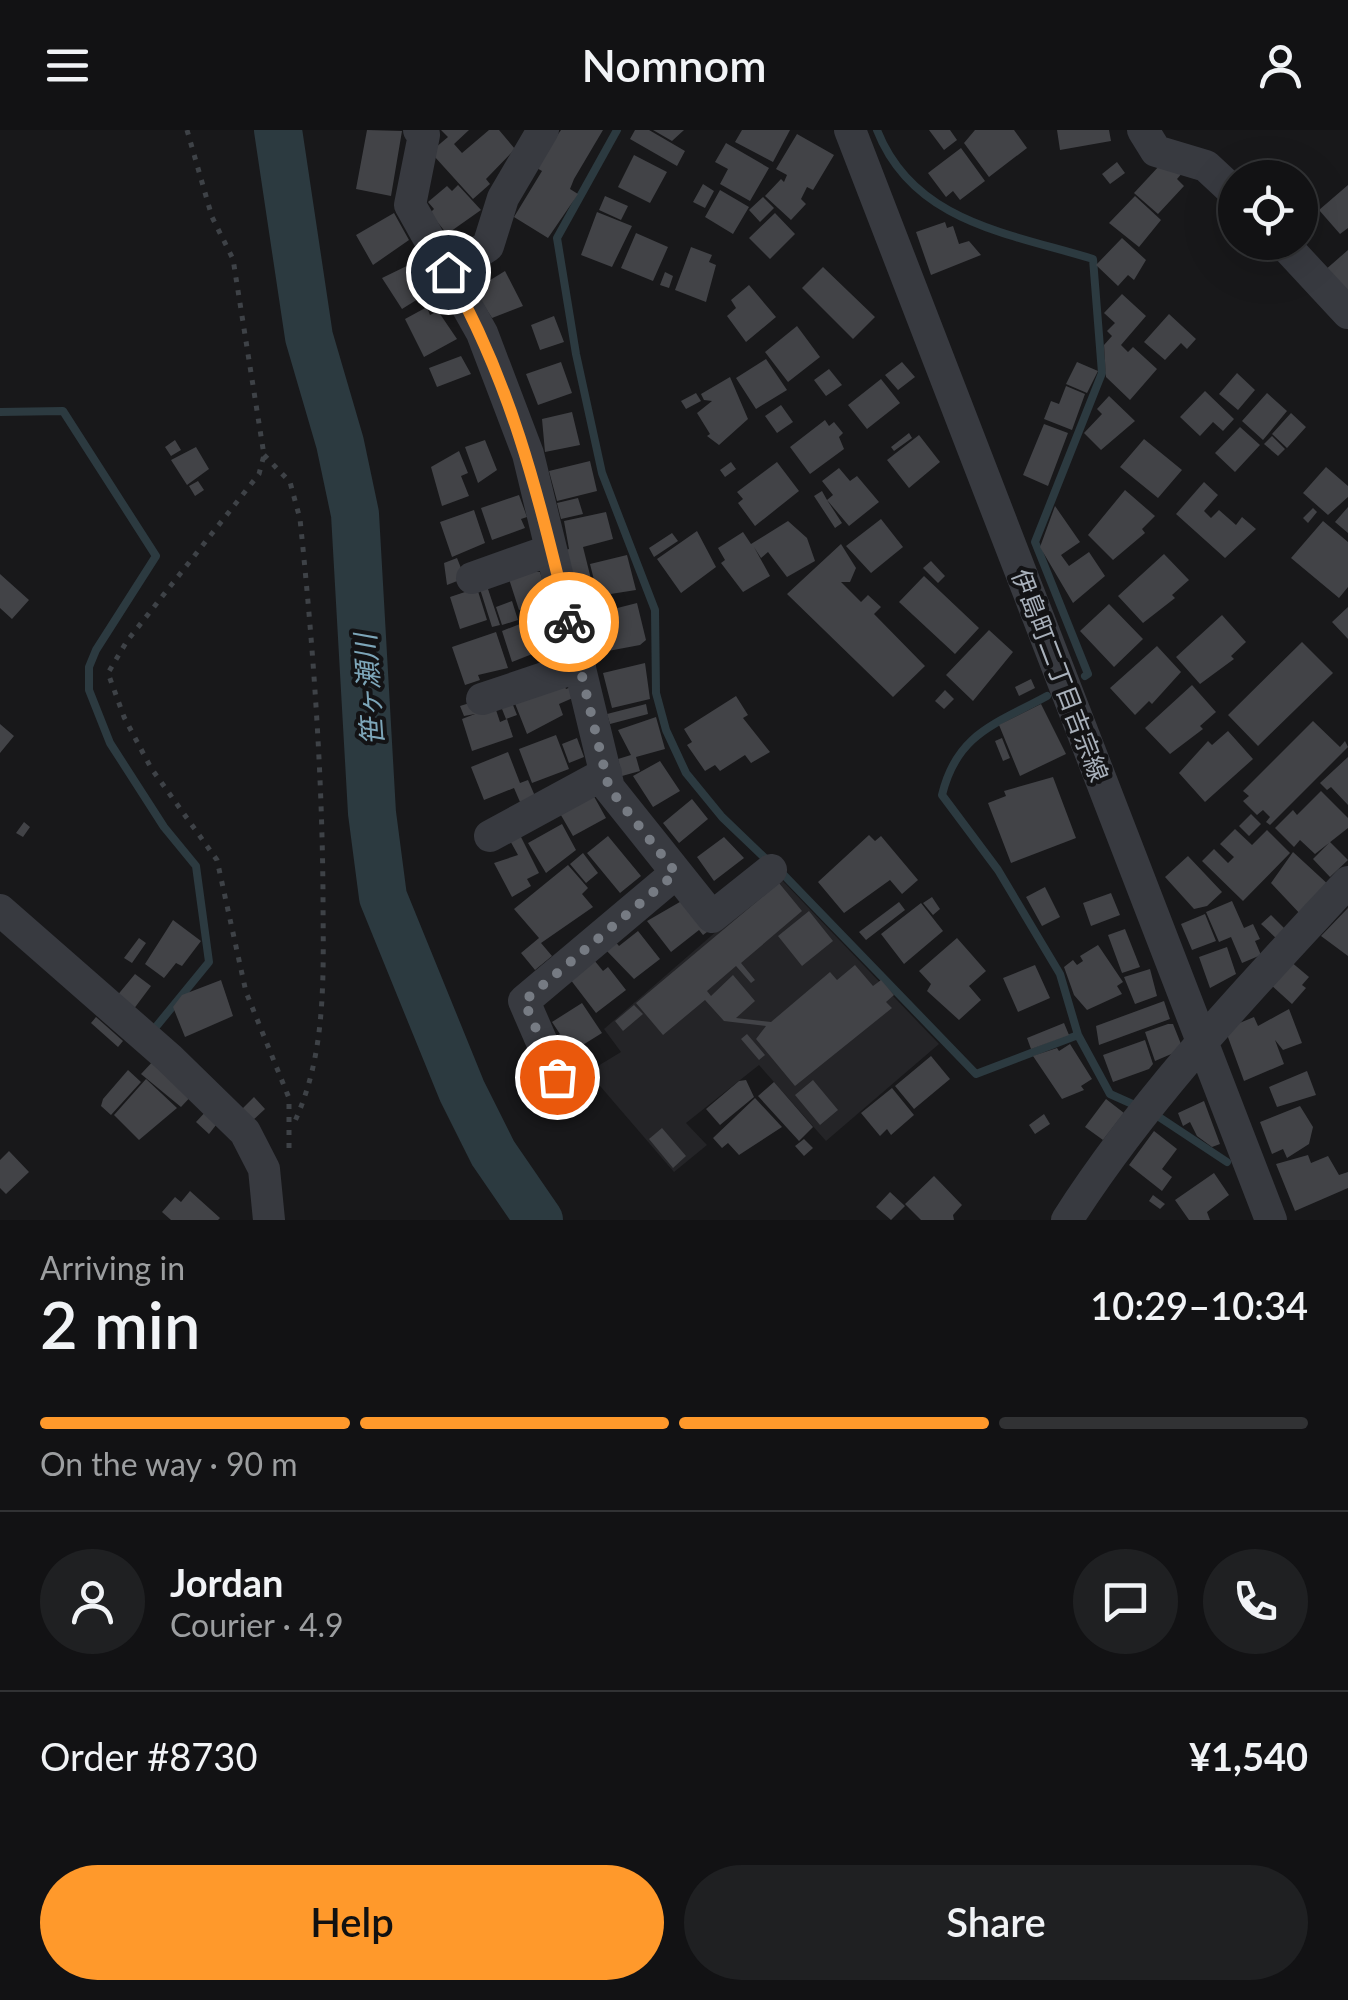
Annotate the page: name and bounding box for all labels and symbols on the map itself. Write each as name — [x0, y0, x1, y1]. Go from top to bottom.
pin — [406, 230, 491, 315]
street label: 伊島町二丁目吉宗線 — [1007, 565, 1115, 785]
courier — [519, 572, 619, 672]
water label: 笹ヶ瀬川 — [347, 630, 389, 747]
pin — [515, 1035, 600, 1120]

